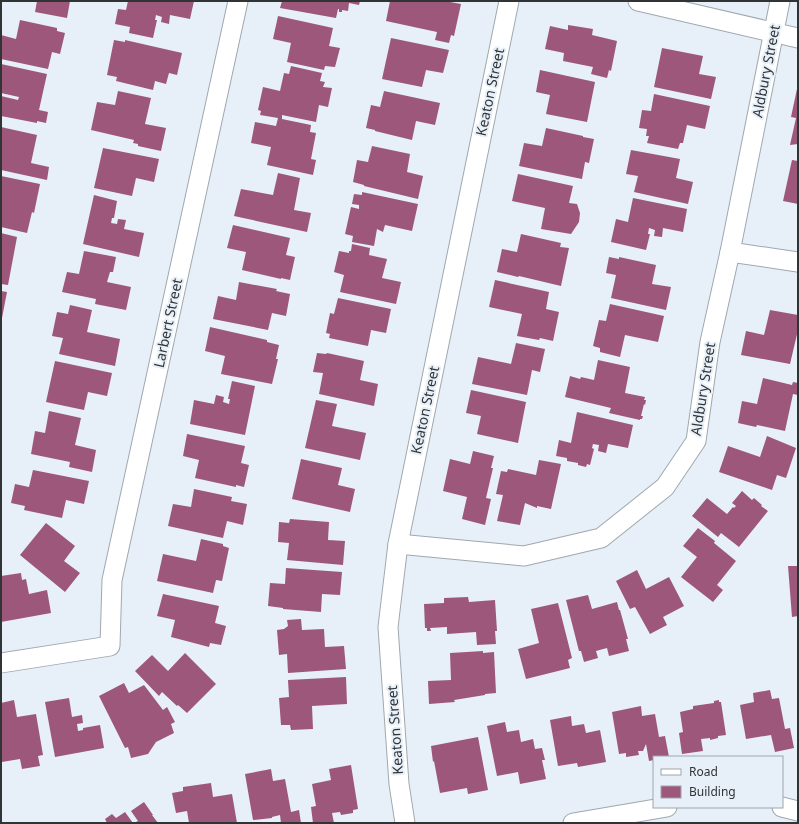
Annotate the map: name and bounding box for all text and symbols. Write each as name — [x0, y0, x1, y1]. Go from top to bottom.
street label: Aldbury Street — [747, 23, 784, 119]
street label: Keaton Street — [471, 46, 508, 138]
street label: Larbert Street — [149, 276, 186, 369]
street label: Aldbury Street — [686, 341, 719, 437]
street label: Keaton Street — [406, 364, 443, 456]
street label: Keaton Street — [382, 685, 407, 775]
legend — [653, 756, 783, 808]
text: Road — [689, 763, 718, 780]
text: Building — [689, 783, 736, 800]

